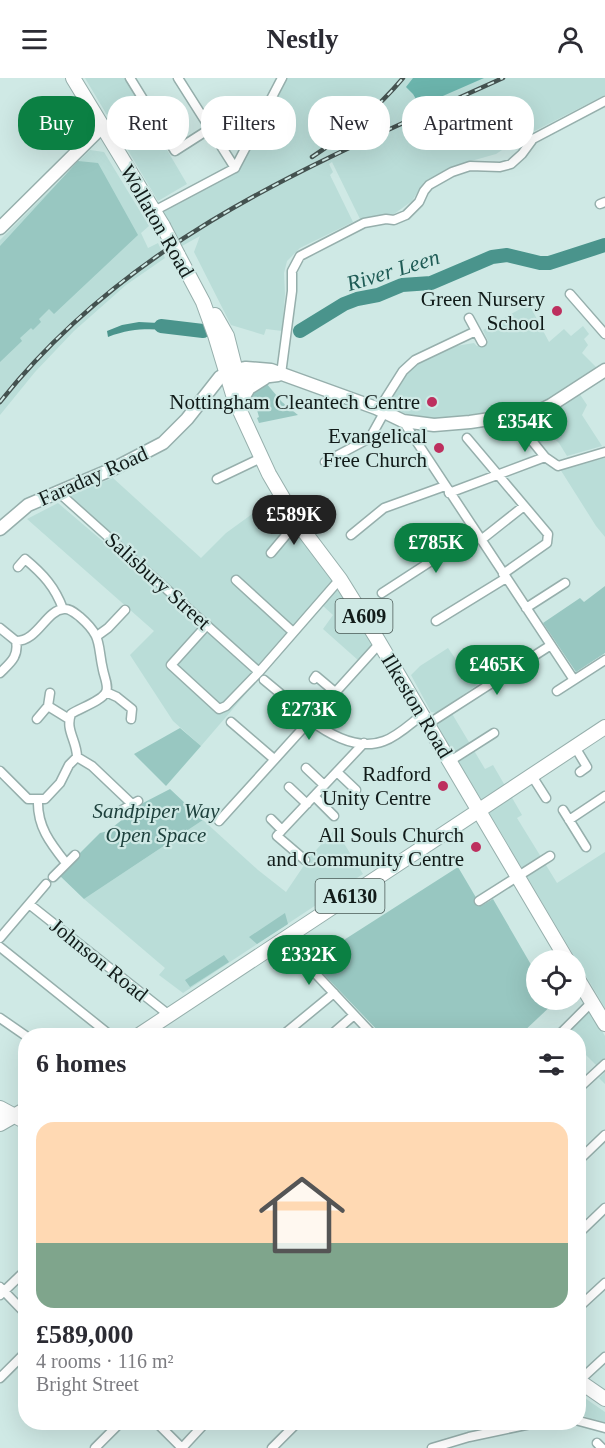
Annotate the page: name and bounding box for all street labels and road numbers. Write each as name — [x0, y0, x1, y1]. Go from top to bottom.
street label: Wollaton Road — [115, 160, 199, 282]
street label: Faraday Road — [35, 441, 152, 511]
street label: Salisbury Street — [100, 527, 216, 635]
road number: A609 — [336, 599, 392, 633]
street label: Ilkeston Road — [377, 650, 458, 763]
road number: A6130 — [316, 879, 385, 913]
street label: Johnson Road — [45, 913, 153, 1007]

